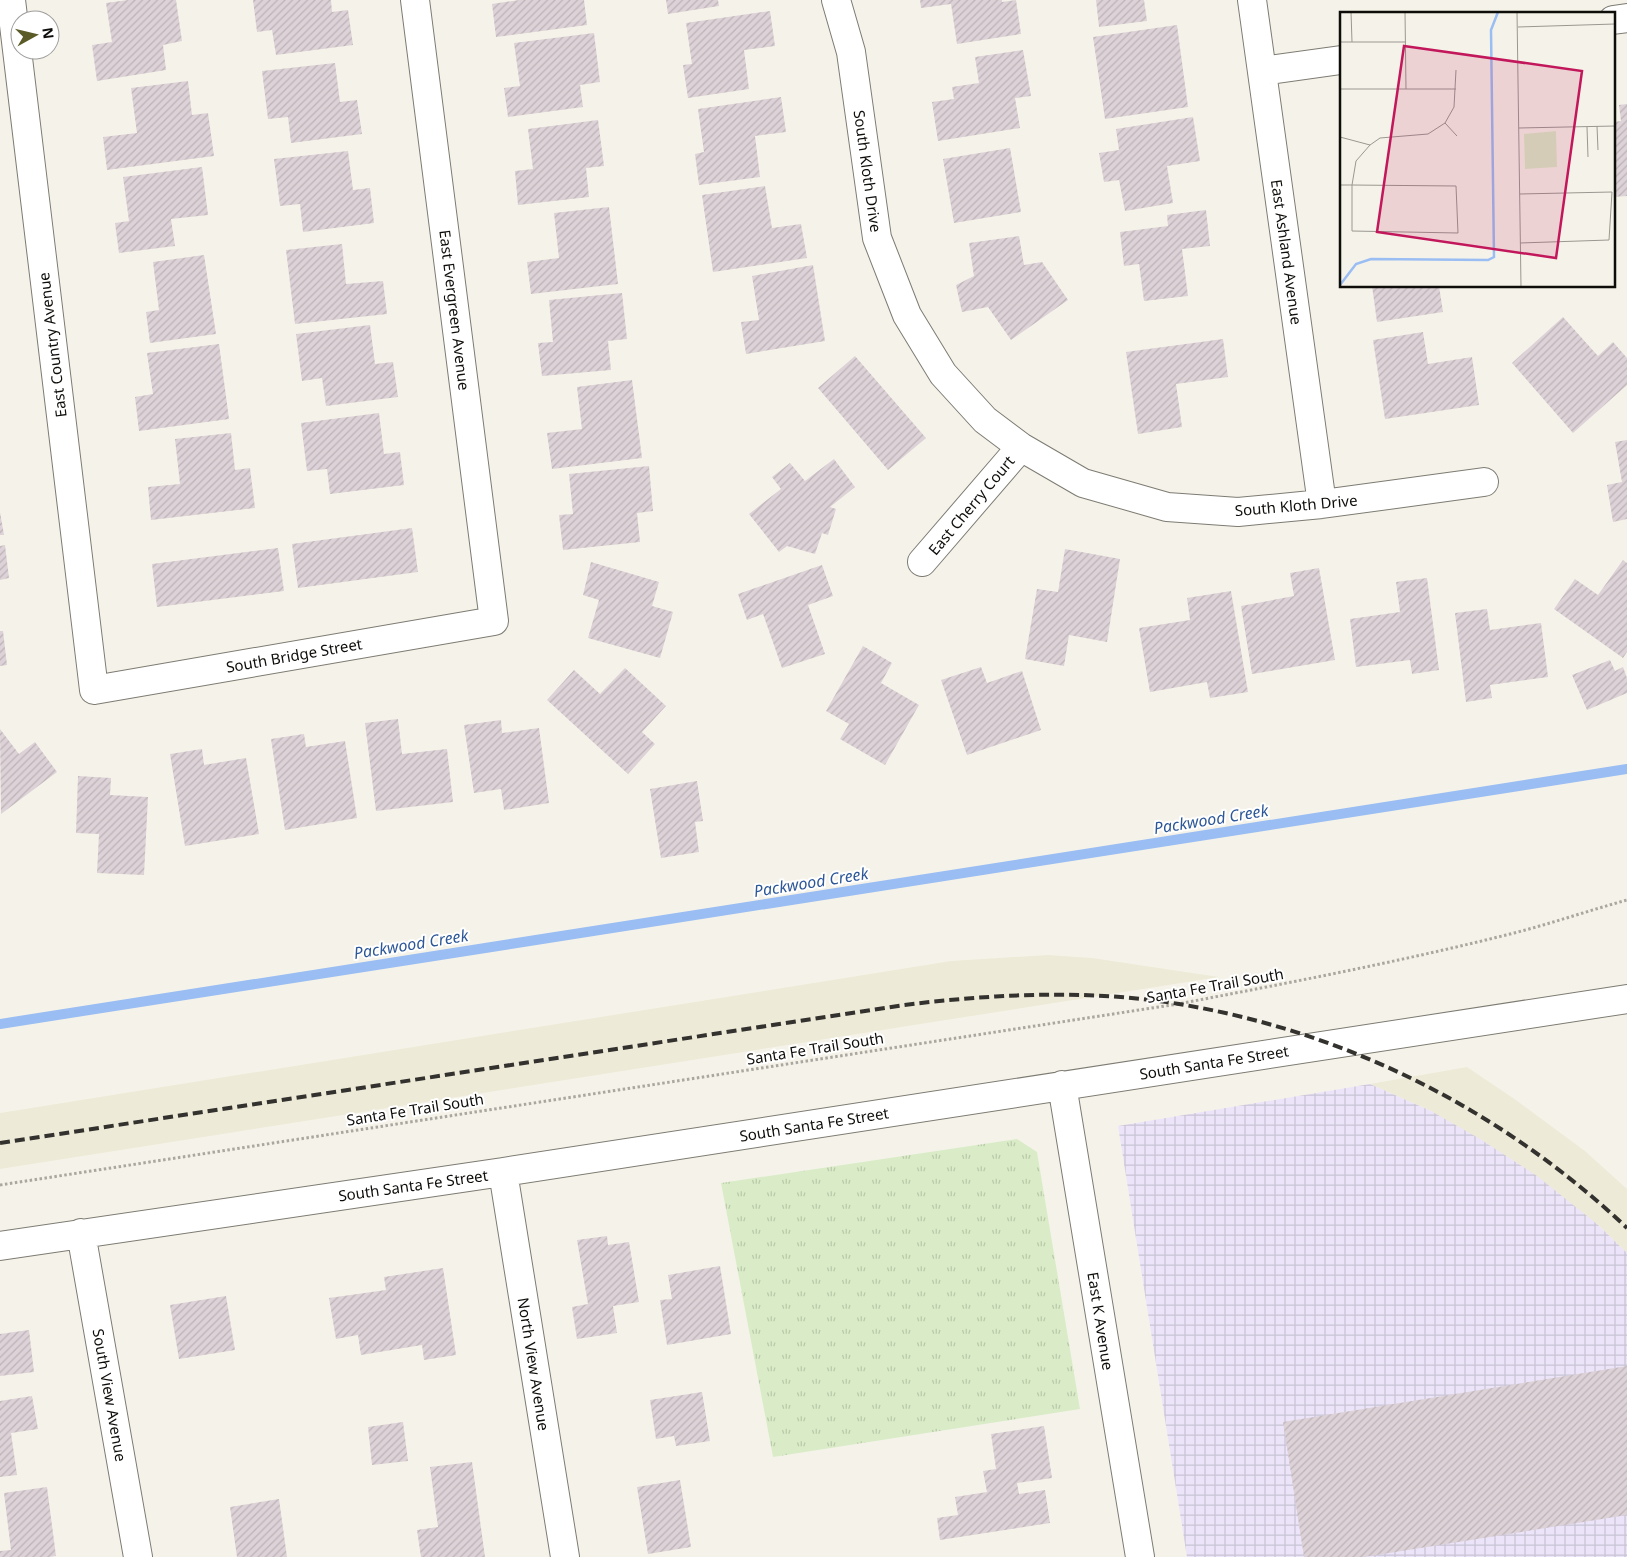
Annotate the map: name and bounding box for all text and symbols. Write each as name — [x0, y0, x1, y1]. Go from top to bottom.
north arrow — [10, 10, 60, 60]
inset map — [1340, 12, 1614, 288]
text: N — [38, 26, 59, 40]
street label: South Kloth Drive — [850, 109, 886, 233]
street label: East Ashland Avenue — [1267, 178, 1307, 326]
street label: East Evergreen Avenue — [435, 229, 475, 391]
street label: East Country Avenue — [33, 271, 71, 419]
street label: East Cherry Court — [924, 451, 1019, 559]
street label: South Kloth Drive — [1234, 490, 1358, 520]
street label: South Bridge Street — [224, 633, 364, 677]
water label: Packwood Creek — [1152, 799, 1271, 839]
water label: Packwood Creek — [752, 862, 871, 902]
water label: Packwood Creek — [352, 924, 471, 964]
street label: Santa Fe Trail South — [1145, 963, 1285, 1007]
street label: Santa Fe Trail South — [745, 1027, 885, 1069]
street label: South Santa Fe Street — [1138, 1040, 1291, 1084]
street label: Santa Fe Trail South — [345, 1088, 485, 1130]
street label: South Santa Fe Street — [738, 1102, 891, 1146]
street label: South Santa Fe Street — [337, 1165, 490, 1205]
street label: East K Avenue — [1083, 1270, 1119, 1372]
street label: North View Avenue — [514, 1296, 554, 1432]
street label: South View Avenue — [88, 1327, 132, 1463]

